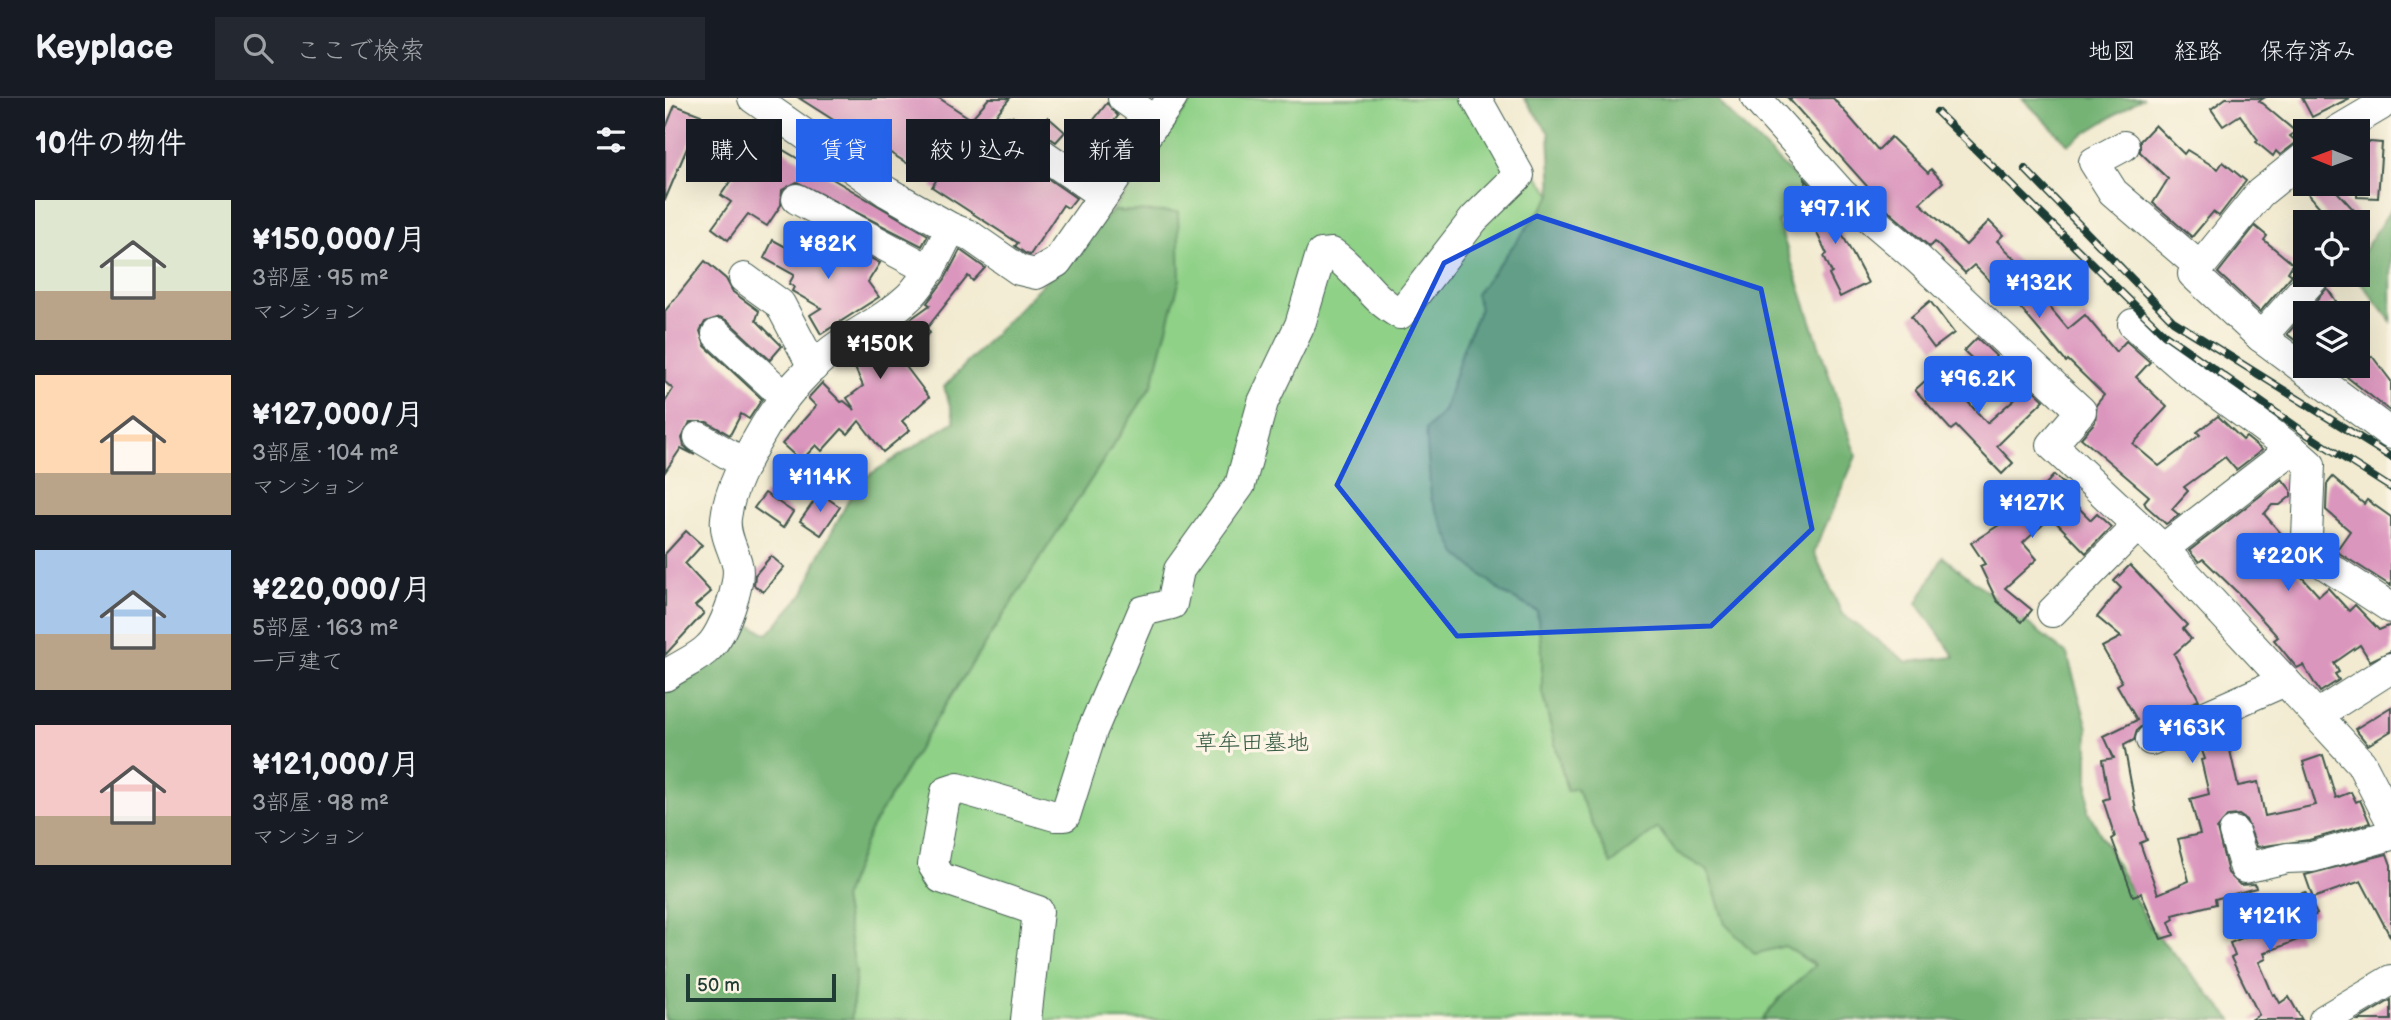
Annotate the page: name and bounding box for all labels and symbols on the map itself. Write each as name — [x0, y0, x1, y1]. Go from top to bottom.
north arrow — [2293, 119, 2369, 196]
pin: ¥97.1K — [1778, 186, 1892, 246]
pin: ¥82K — [787, 222, 869, 281]
pin: ¥132K — [1990, 260, 2088, 320]
pin: ¥150K — [831, 322, 929, 381]
pin: ¥96.2K — [1921, 356, 2035, 416]
pin: ¥114K — [771, 454, 869, 514]
pin: ¥127K — [1983, 480, 2081, 540]
pin: ¥220K — [2239, 533, 2337, 593]
pin: ¥163K — [2143, 706, 2241, 765]
park label: 草牟田墓地 — [1195, 729, 1310, 757]
pin: ¥121K — [2221, 894, 2319, 953]
scale bar — [686, 971, 837, 1003]

